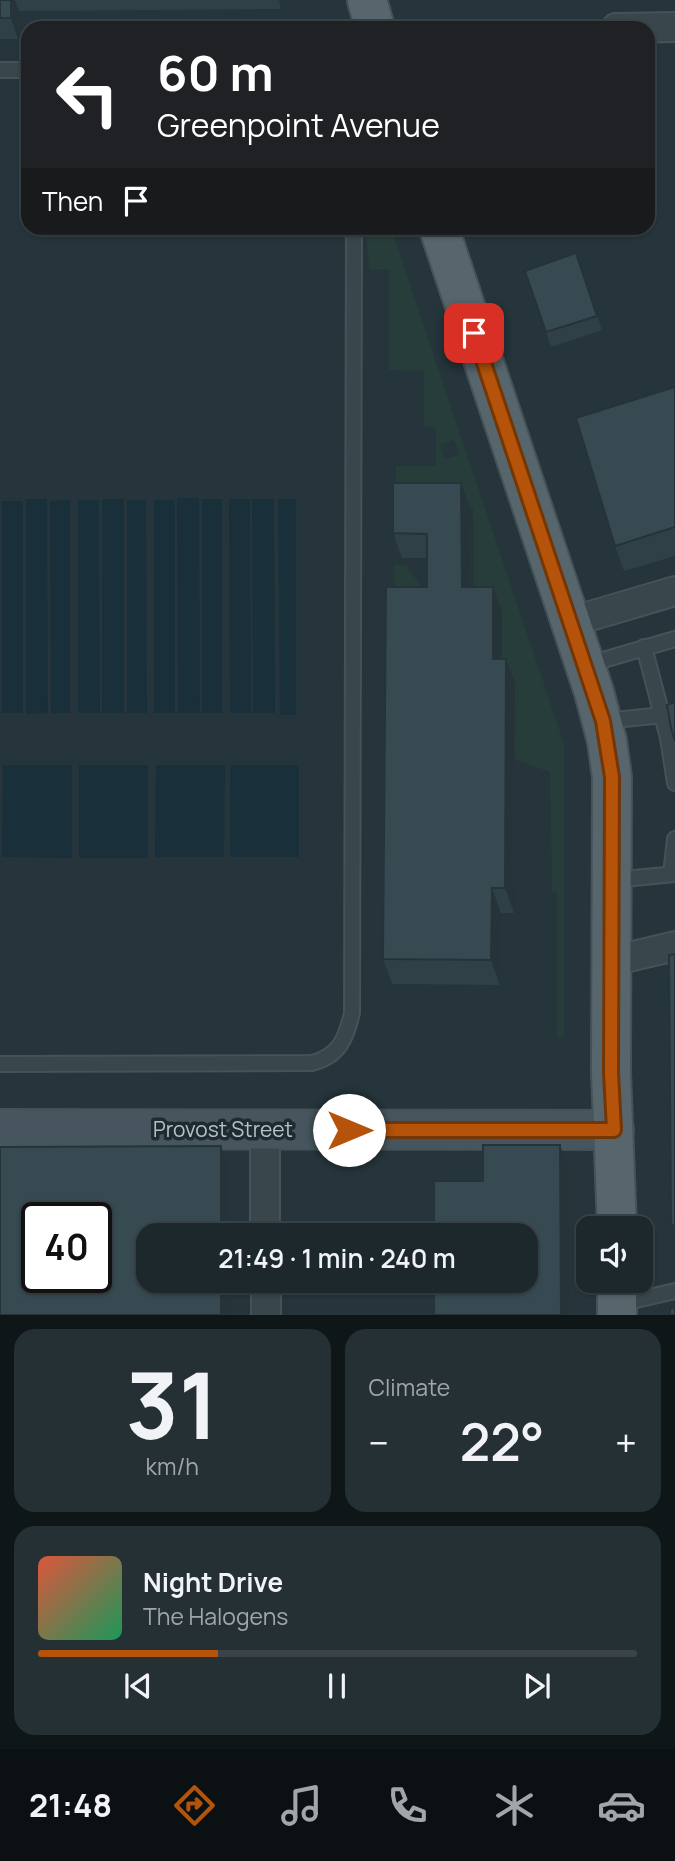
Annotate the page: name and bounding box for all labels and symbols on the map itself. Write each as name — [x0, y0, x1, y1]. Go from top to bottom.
pin — [444, 303, 504, 363]
position arrow — [312, 1093, 386, 1167]
street label: Provost Street — [153, 1115, 293, 1143]
speed limit sign: 40 — [21, 1202, 112, 1293]

